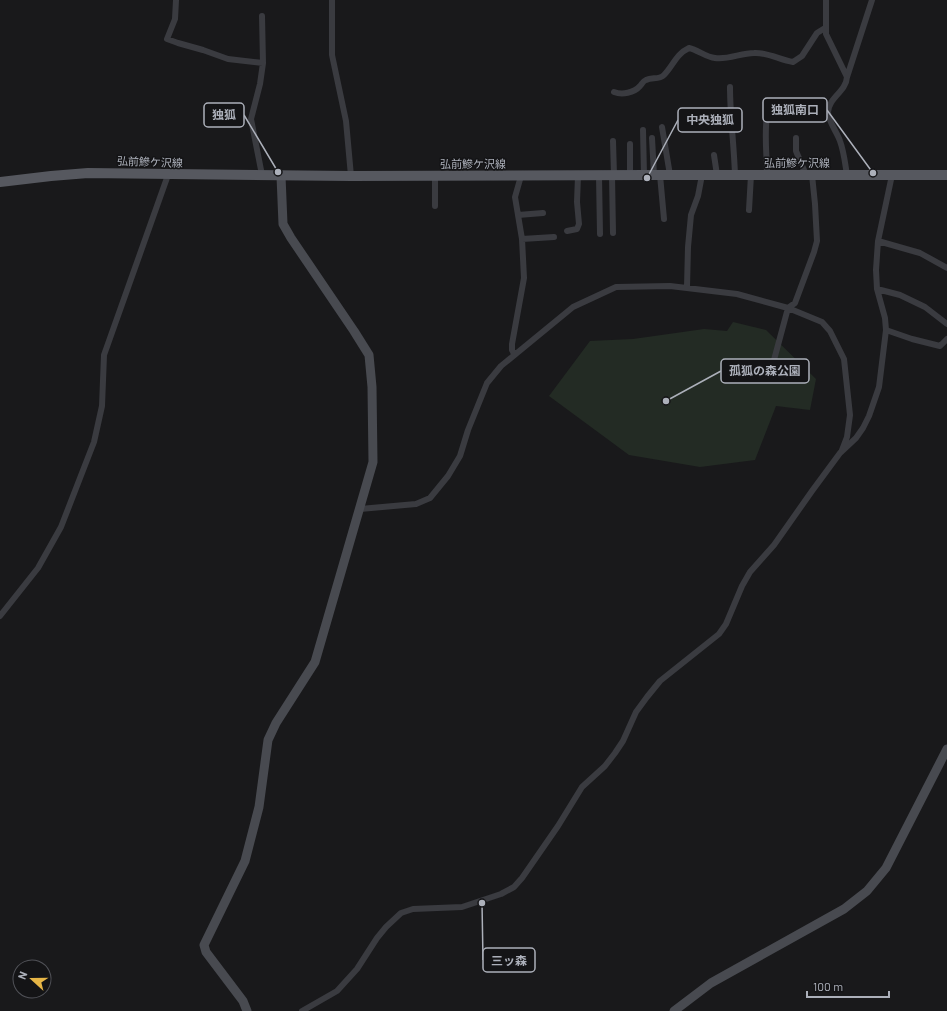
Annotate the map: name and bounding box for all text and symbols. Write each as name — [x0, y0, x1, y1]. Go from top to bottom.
callout: 独狐南口 — [763, 98, 827, 122]
text: 独狐南口 — [771, 102, 819, 116]
callout: 独狐 — [204, 103, 244, 127]
text: 独狐 — [212, 107, 236, 121]
callout: 中央独狐 — [678, 108, 742, 132]
text: 中央独狐 — [686, 112, 734, 126]
street label: 弘前鰺ケ沢線 — [117, 154, 183, 169]
street label: 弘前鰺ケ沢線 — [764, 156, 830, 169]
street label: 弘前鰺ケ沢線 — [440, 157, 506, 170]
callout: 孤狐の森公園 — [721, 359, 809, 383]
text: 孤狐の森公園 — [729, 363, 801, 377]
callout: 三ッ森 — [483, 948, 535, 972]
text: 三ッ森 — [491, 953, 527, 967]
north arrow — [12, 959, 52, 999]
text: N — [15, 969, 30, 981]
scale bar — [807, 973, 889, 999]
text: 100 m — [813, 979, 843, 993]

